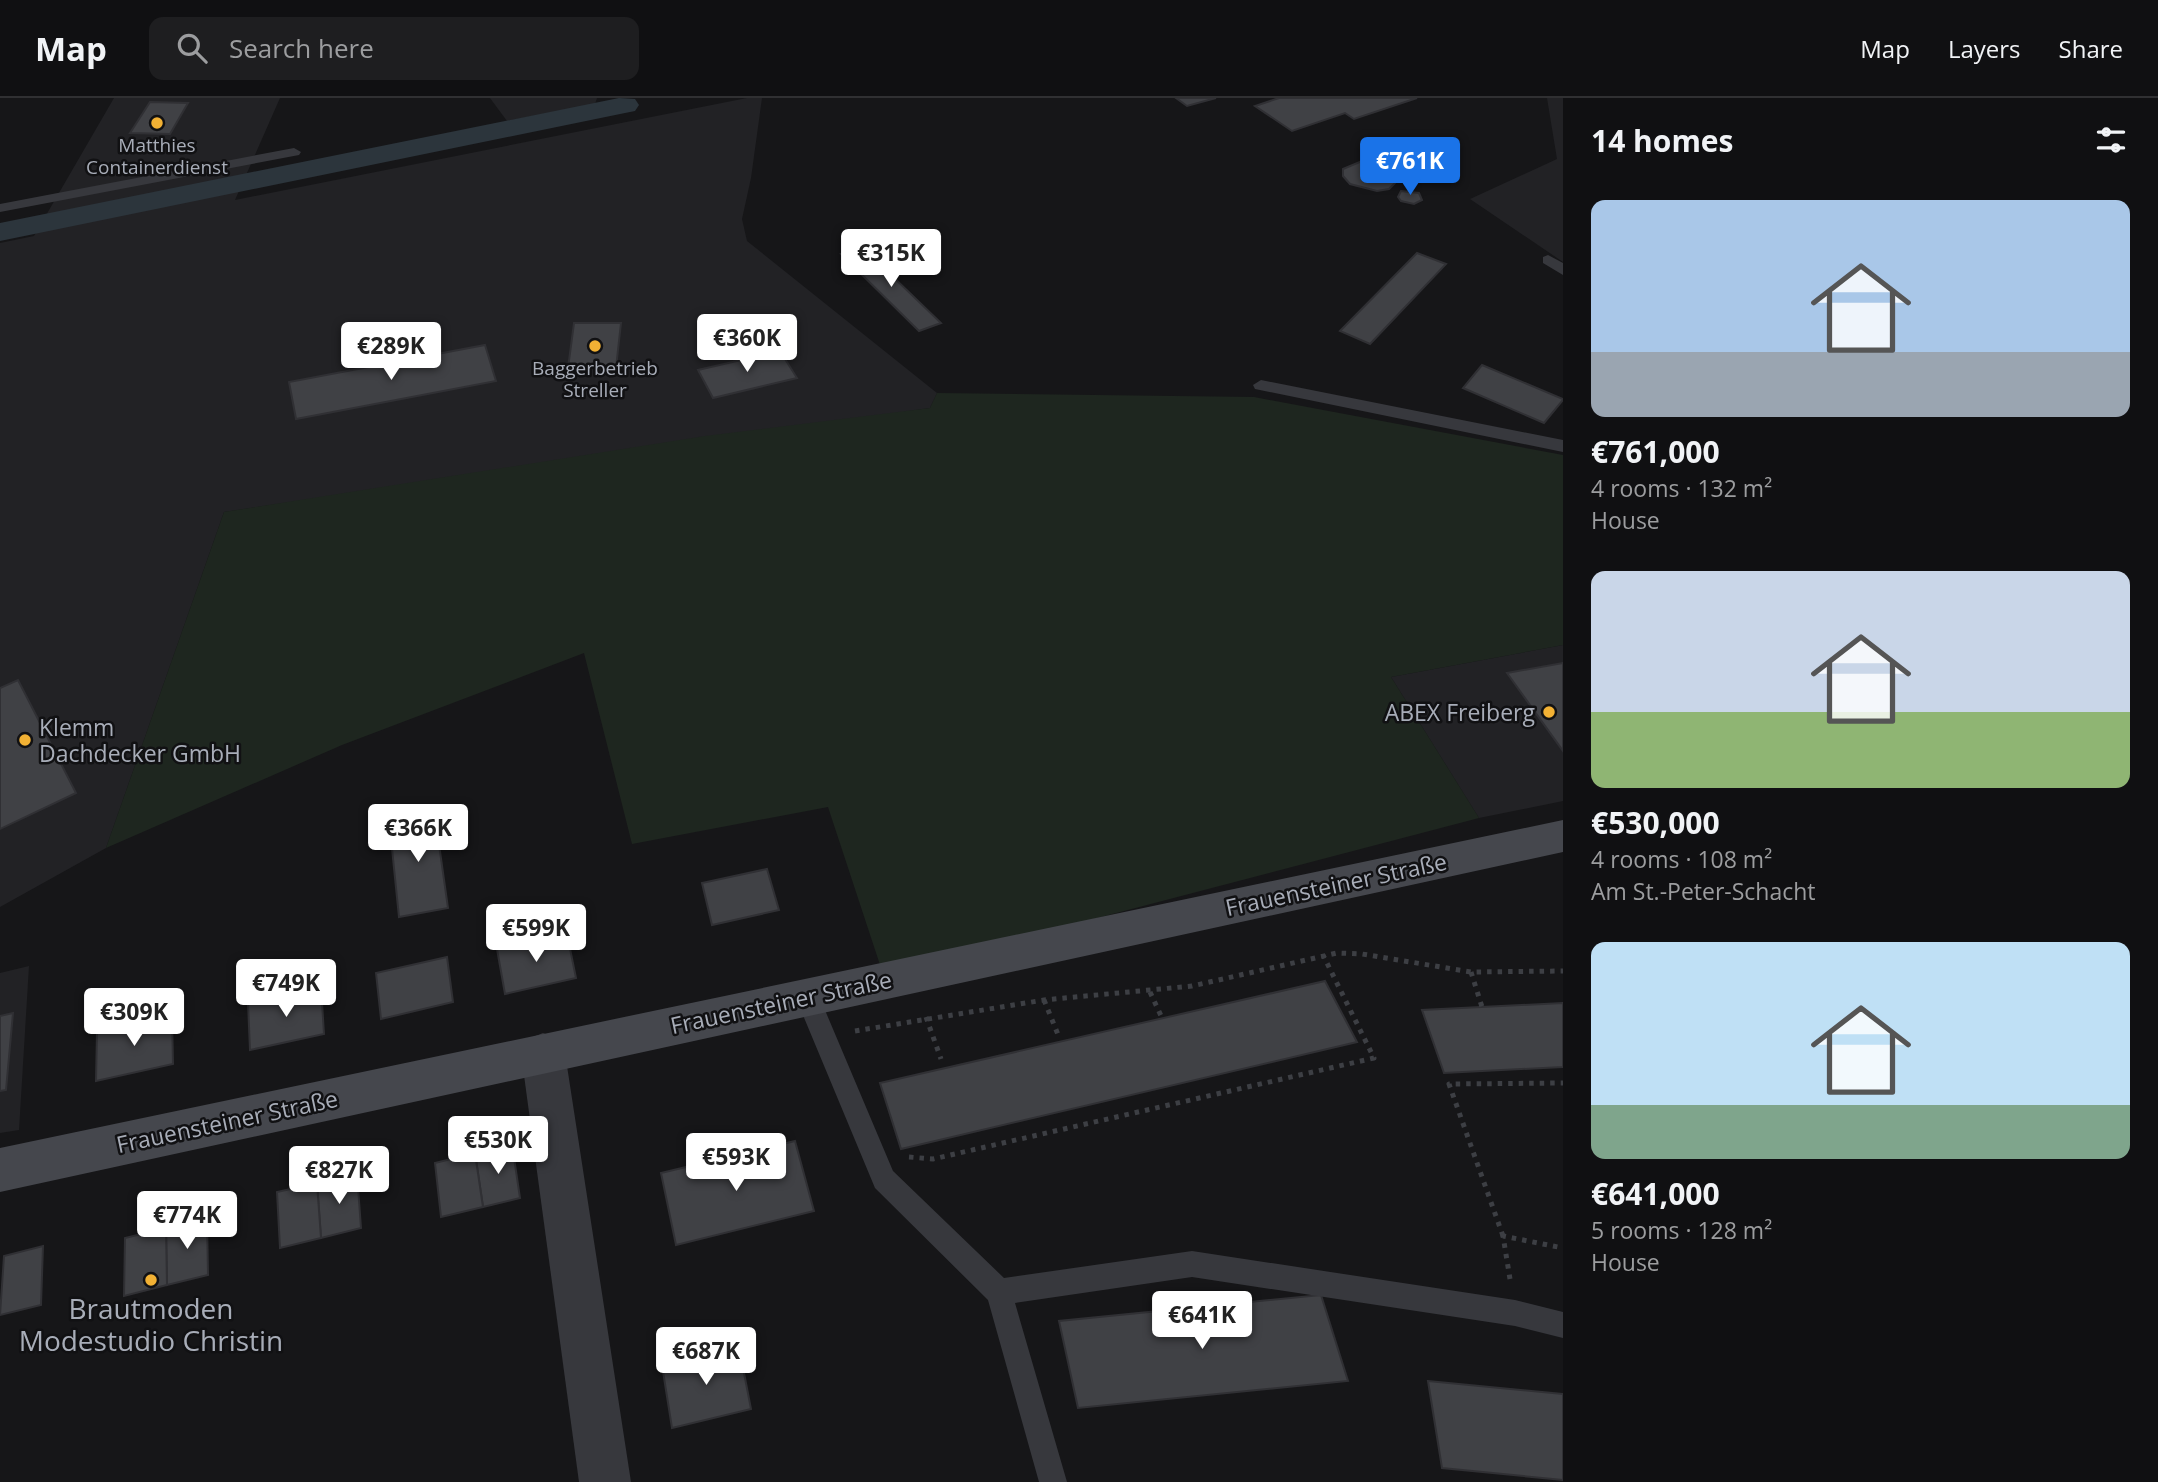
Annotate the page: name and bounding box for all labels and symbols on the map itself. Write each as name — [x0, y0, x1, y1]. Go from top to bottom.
marker: Matthies Containerdienst — [149, 115, 165, 131]
place label: Matthies Containerdienst — [86, 132, 228, 180]
pin: €761K — [1361, 138, 1459, 197]
pin: €315K — [842, 230, 940, 289]
pin: €360K — [698, 314, 796, 374]
pin: €289K — [342, 322, 440, 382]
marker: Baggerbetrieb Streller — [587, 338, 603, 354]
place label: Baggerbetrieb Streller — [532, 355, 658, 403]
place label: ABEX Freiberg — [1385, 696, 1536, 728]
marker: ABEX Freiberg — [1541, 704, 1557, 720]
place label: Klemm Dachdecker GmbH — [39, 711, 241, 769]
marker: Klemm Dachdecker GmbH — [17, 732, 33, 748]
pin: €366K — [369, 804, 467, 864]
street label: Frauensteiner Straße — [1222, 845, 1450, 923]
pin: €599K — [487, 904, 585, 964]
pin: €749K — [237, 960, 335, 1019]
street label: Frauensteiner Straße — [667, 963, 895, 1041]
pin: €309K — [85, 988, 183, 1048]
street label: Frauensteiner Straße — [113, 1082, 341, 1160]
pin: €530K — [449, 1116, 547, 1176]
pin: €593K — [687, 1134, 785, 1193]
pin: €827K — [290, 1146, 388, 1206]
pin: €774K — [138, 1192, 236, 1251]
marker: Brautmoden Modestudio Christin — [143, 1272, 159, 1288]
place label: Brautmoden Modestudio Christin — [19, 1289, 283, 1359]
pin: €641K — [1153, 1292, 1251, 1351]
pin: €687K — [657, 1328, 755, 1387]

